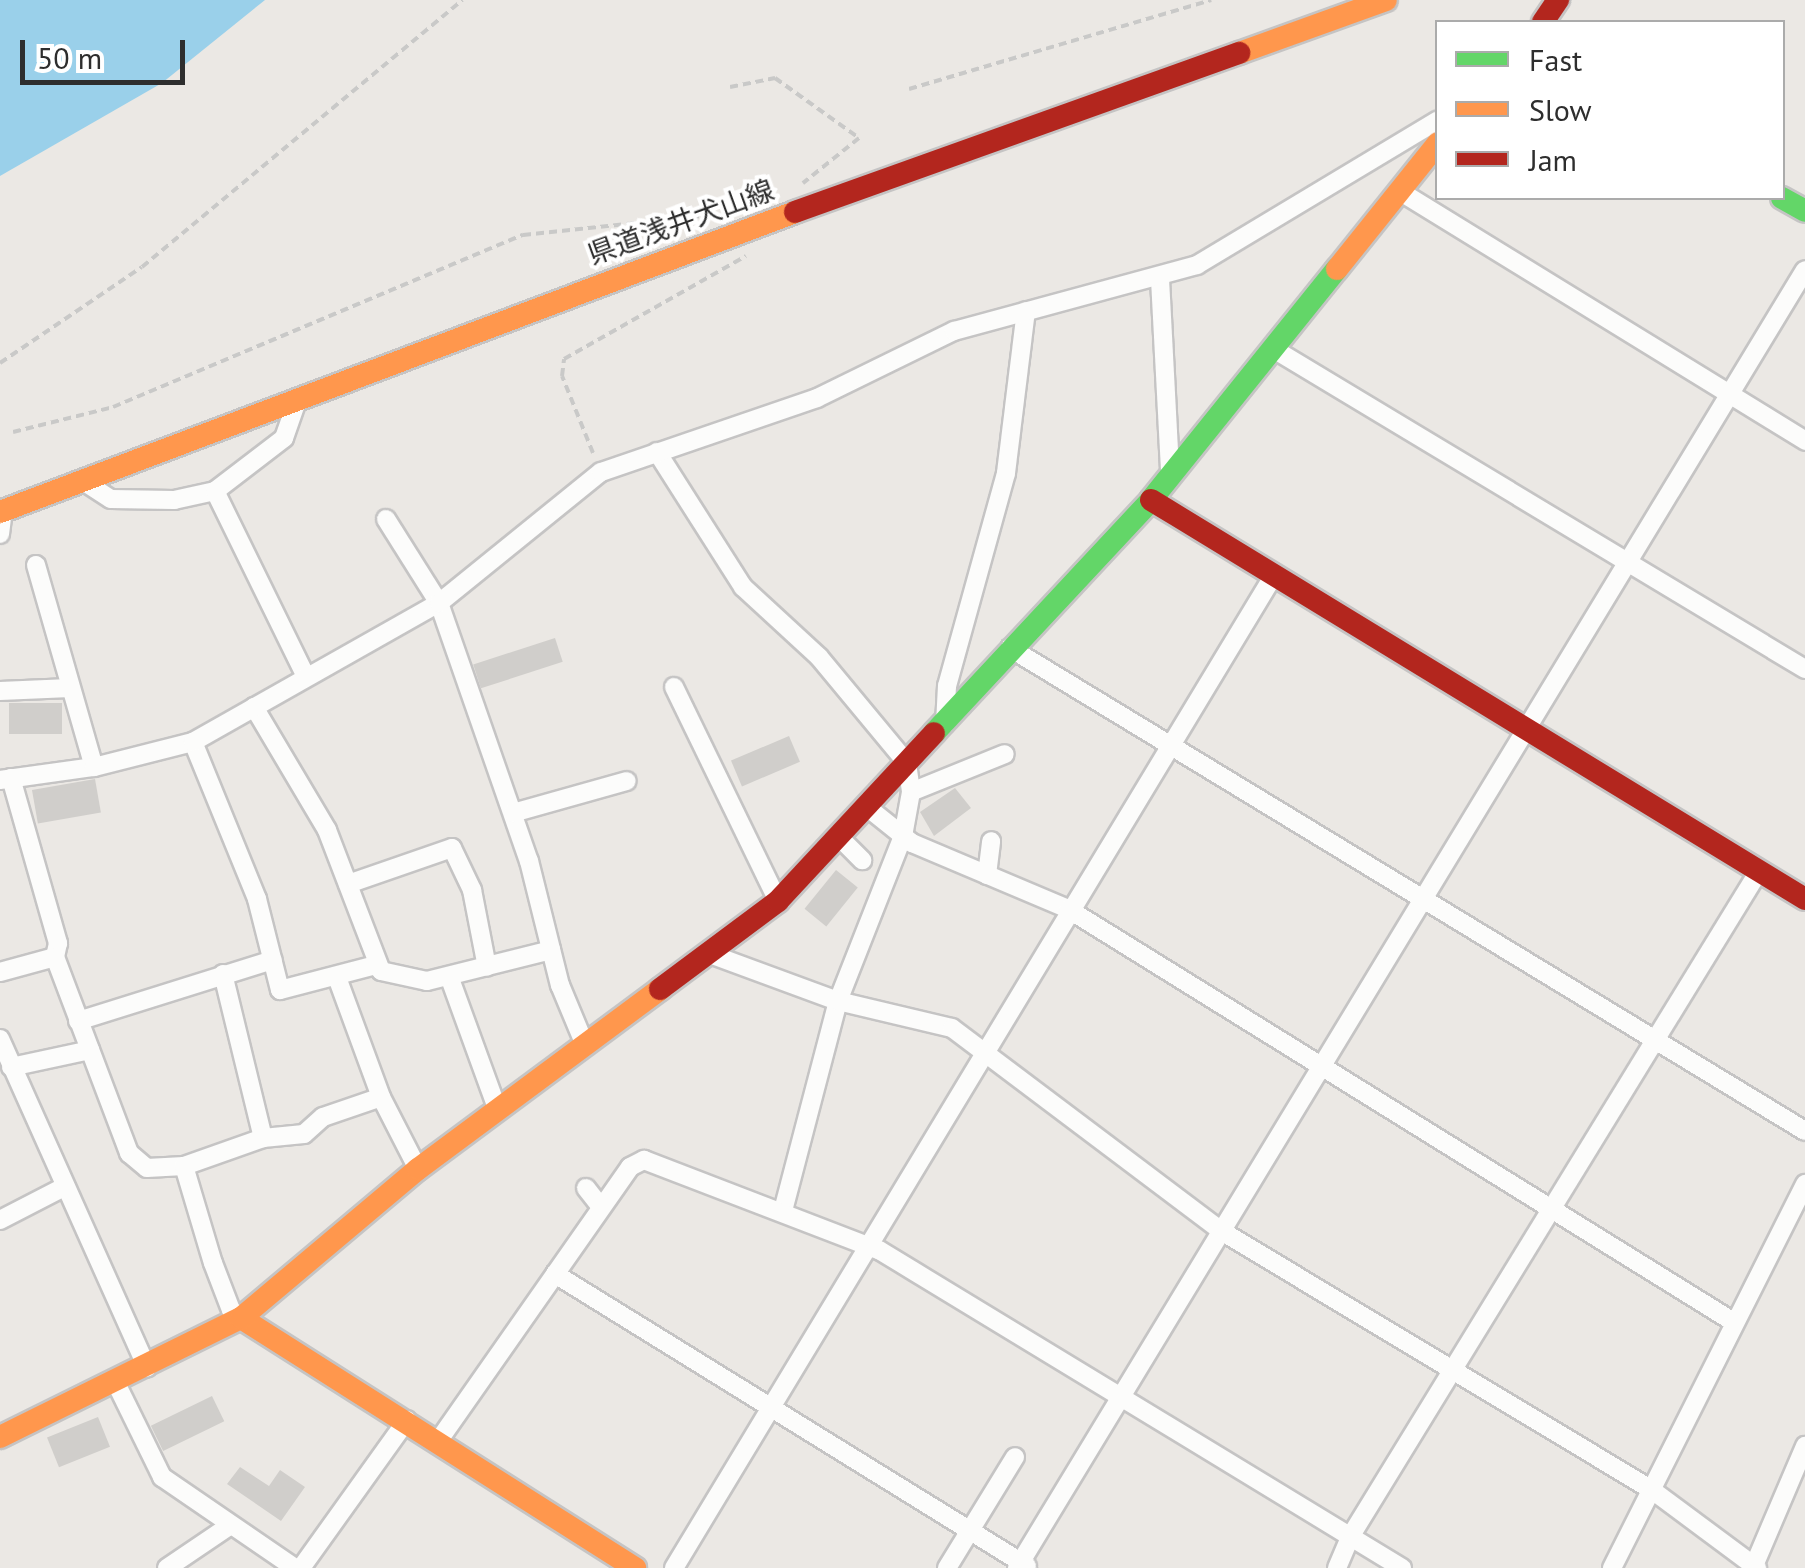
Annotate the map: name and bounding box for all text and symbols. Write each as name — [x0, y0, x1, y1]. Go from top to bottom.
scale bar — [25, 20, 190, 82]
legend — [1435, 20, 1785, 200]
text: 50 m — [37, 38, 102, 77]
text: Fast — [1529, 40, 1582, 79]
text: Slow — [1529, 90, 1592, 129]
text: Jam — [1529, 140, 1577, 179]
street label: 県道浅井犬山線 — [583, 173, 779, 271]

